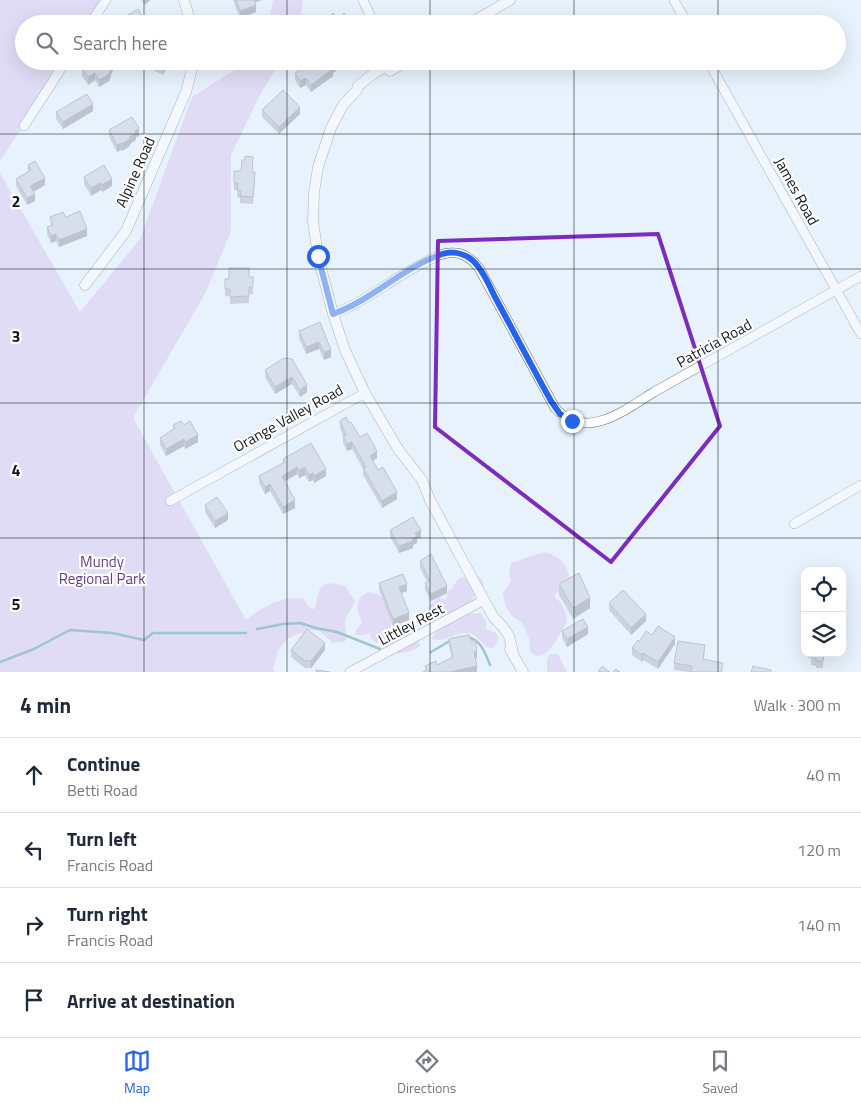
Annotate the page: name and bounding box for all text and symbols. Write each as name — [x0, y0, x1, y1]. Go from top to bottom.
search box — [15, 15, 846, 70]
text: Search here — [73, 28, 167, 57]
icon: search — [33, 29, 61, 57]
street label: Alpine Road — [109, 133, 161, 211]
street label: James Road — [769, 153, 825, 229]
text: 2 — [12, 189, 20, 213]
route start — [307, 245, 330, 268]
street label: Patricia Road — [672, 313, 756, 373]
text: 3 — [12, 324, 20, 348]
street label: Orange Valley Road — [229, 378, 347, 458]
route end — [561, 410, 584, 433]
text: 4 — [12, 458, 21, 482]
park label: Mundy Regional Park — [59, 550, 145, 590]
map controls — [801, 567, 846, 657]
button: locate — [801, 567, 846, 612]
text: 5 — [12, 592, 21, 616]
street label: Littley Rest — [374, 597, 449, 651]
button: layers — [801, 612, 846, 657]
text: 4 min — [20, 689, 71, 721]
text: Walk · 300 m — [753, 693, 841, 717]
text: Continue — [67, 749, 140, 778]
icon: ahead — [20, 761, 48, 789]
text: 40 m — [806, 763, 841, 787]
text: Betti Road — [67, 778, 138, 802]
text: Turn left — [67, 824, 137, 853]
icon: left — [20, 836, 48, 864]
text: 120 m — [797, 838, 841, 862]
text: Francis Road — [67, 853, 153, 877]
text: Turn right — [67, 899, 148, 928]
icon: right — [20, 911, 48, 939]
text: 140 m — [797, 913, 841, 937]
text: Francis Road — [67, 928, 153, 952]
icon: arrive — [20, 986, 48, 1014]
text: Arrive at destination — [67, 986, 235, 1015]
tab: Map — [123, 1047, 151, 1098]
tab: Directions — [397, 1047, 456, 1098]
tab: Saved — [702, 1047, 738, 1098]

